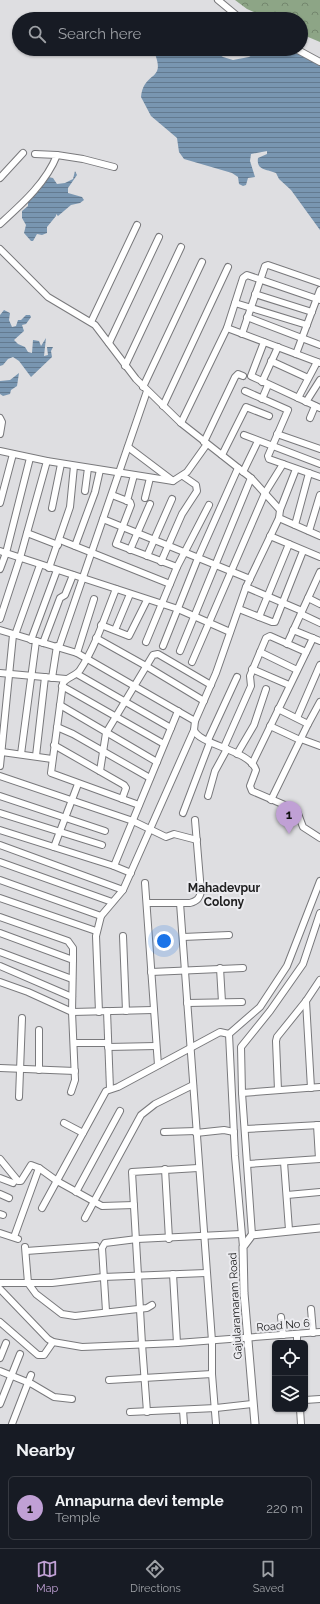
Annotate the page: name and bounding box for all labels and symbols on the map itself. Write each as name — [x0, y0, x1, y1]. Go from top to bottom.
pin: 1 — [276, 801, 302, 834]
district label: Mahadevpur Colony — [188, 881, 261, 909]
your location — [154, 931, 174, 951]
street label: Gajularamaram Road — [226, 1252, 245, 1360]
street label: Road No 6 — [256, 1317, 311, 1334]

